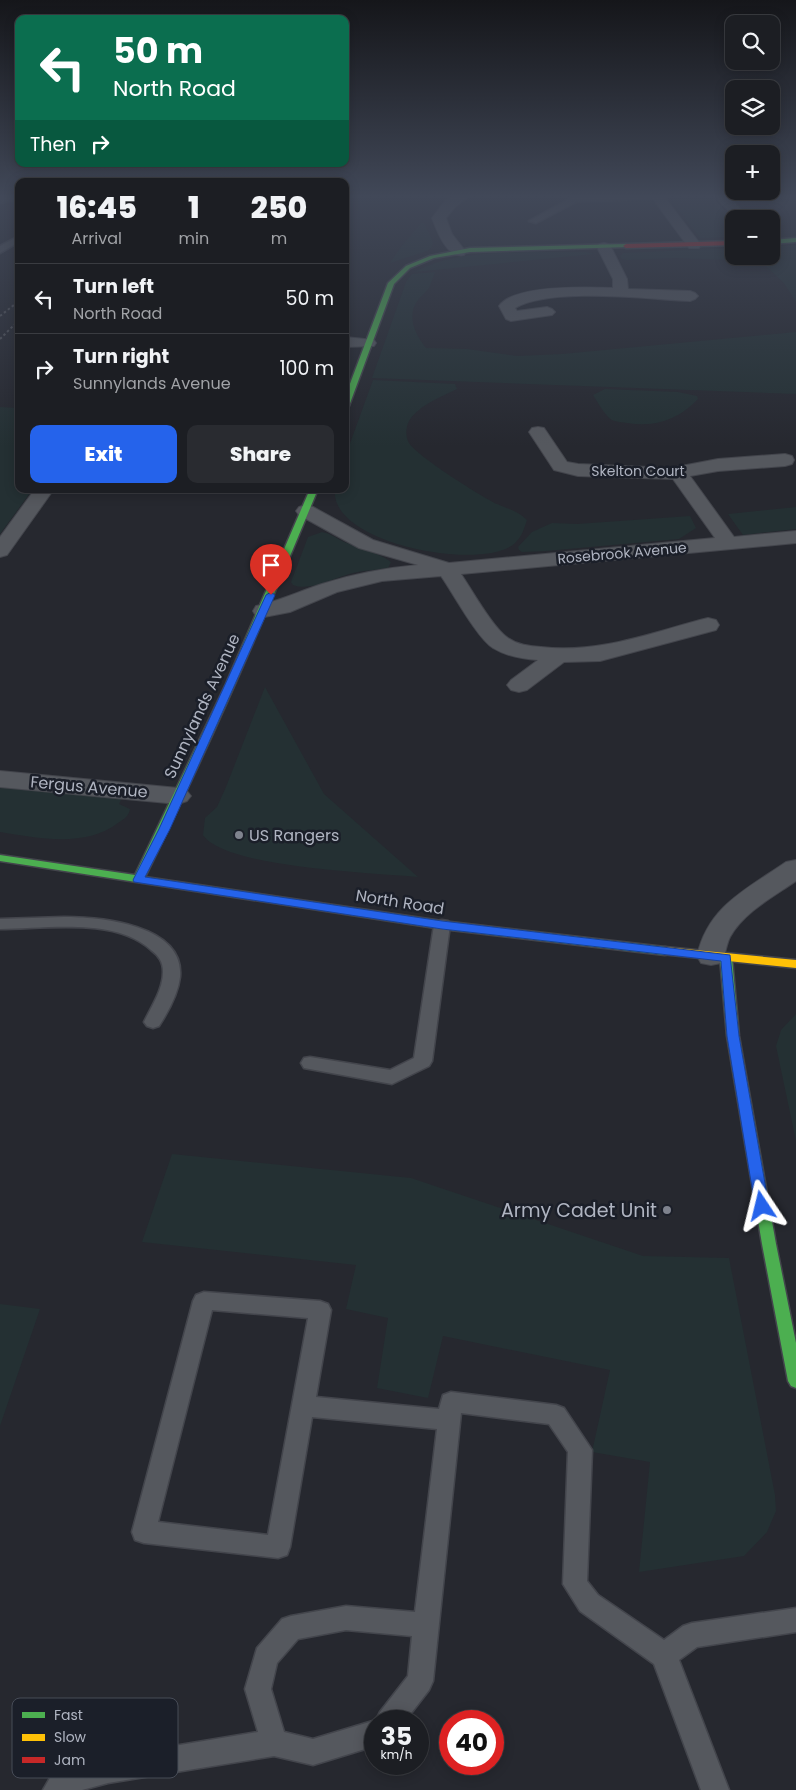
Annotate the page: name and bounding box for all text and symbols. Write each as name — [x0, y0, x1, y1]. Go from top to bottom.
map controls — [725, 15, 780, 265]
button: search — [725, 15, 780, 70]
text: 50 m — [113, 26, 203, 75]
icon: left — [30, 35, 95, 100]
text: North Road — [113, 73, 236, 104]
button: layers — [725, 80, 780, 135]
icon: right — [86, 130, 114, 158]
text: Then — [30, 131, 76, 158]
button: + — [725, 145, 780, 200]
text: 16:45 — [57, 186, 137, 229]
text: 1 — [188, 186, 200, 229]
text: 250 — [251, 186, 307, 229]
button: − — [725, 210, 780, 265]
text: Arrival — [72, 227, 122, 250]
text: min — [178, 227, 209, 250]
text: m — [271, 227, 287, 250]
text: Turn left — [73, 273, 154, 300]
icon: left — [30, 285, 58, 313]
text: 50 m — [285, 285, 334, 312]
text: North Road — [73, 302, 162, 325]
text: Turn right — [73, 343, 169, 370]
icon: right — [30, 355, 58, 383]
text: 100 m — [279, 355, 334, 382]
text: Sunnylands Avenue — [73, 372, 231, 395]
button: Exit — [30, 425, 177, 483]
button: Share — [187, 425, 334, 483]
street label: Skelton Court — [591, 461, 685, 481]
street label: Rosebrook Avenue — [557, 537, 688, 569]
pin — [250, 544, 292, 595]
icon: arrive — [257, 551, 285, 579]
street label: Sunnylands Avenue — [158, 630, 246, 782]
street label: Fergus Avenue — [29, 770, 149, 804]
place label: US Rangers — [249, 824, 339, 847]
marker: US Rangers — [233, 829, 245, 841]
street label: North Road — [354, 884, 446, 920]
position arrow — [735, 1179, 787, 1231]
place label: Army Cadet Unit — [501, 1197, 657, 1224]
marker: Army Cadet Unit — [661, 1204, 673, 1216]
legend — [12, 1698, 178, 1778]
text: Fast — [54, 1705, 83, 1725]
speed limit sign: 40 — [439, 1710, 504, 1775]
text: 35 — [381, 1719, 412, 1754]
text: Slow — [54, 1727, 87, 1747]
text: km/h — [381, 1746, 412, 1763]
text: Jam — [54, 1750, 85, 1770]

